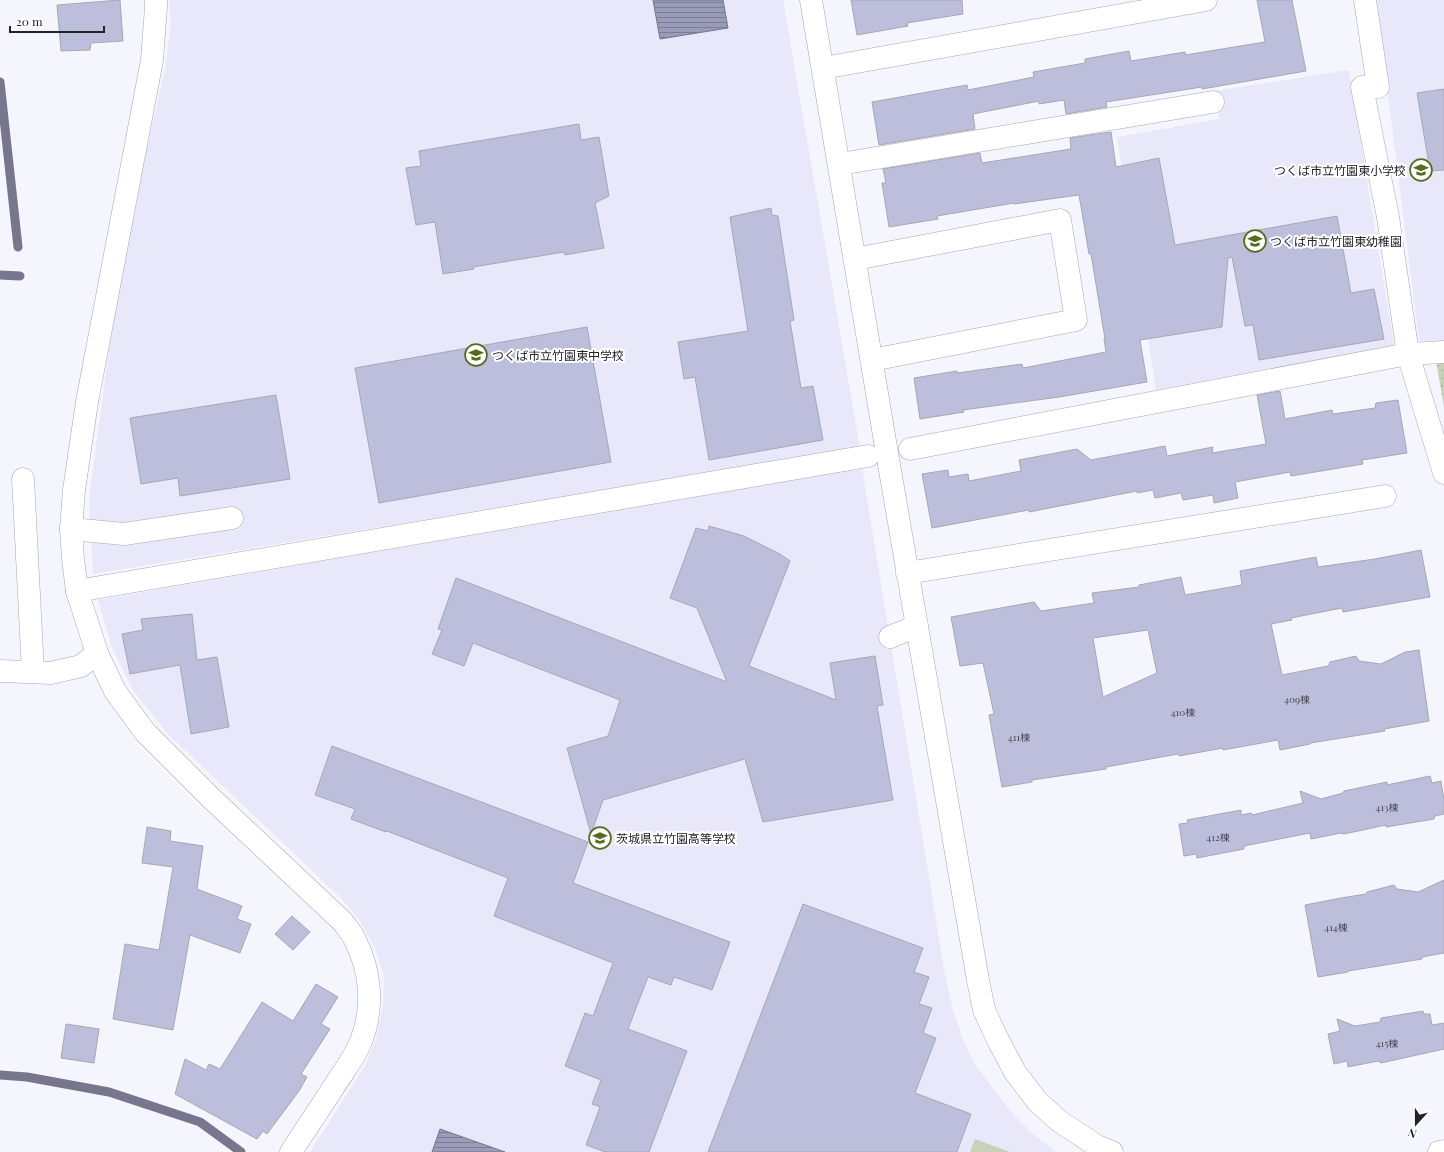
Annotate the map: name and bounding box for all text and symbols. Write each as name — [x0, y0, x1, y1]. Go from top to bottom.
scale bar — [10, 8, 104, 34]
text: 20 m — [16, 13, 43, 29]
school or university icon: つくば市立竹園東小学校 — [1408, 157, 1434, 183]
place label: つくば市立竹園東小学校 — [1274, 162, 1406, 178]
school or university icon: つくば市立竹園東幼稚園 — [1242, 228, 1268, 254]
place label: つくば市立竹園東幼稚園 — [1270, 233, 1402, 249]
school or university icon: つくば市立竹園東中学校 — [463, 342, 489, 368]
place label: つくば市立竹園東中学校 — [492, 347, 624, 363]
house number: 409棟 — [1284, 692, 1310, 706]
house number: 410棟 — [1171, 705, 1195, 719]
house number: 411棟 — [1008, 730, 1030, 744]
house number: 413棟 — [1376, 800, 1398, 814]
school or university icon: 茨城県立竹園高等学校 — [587, 825, 613, 851]
place label: 茨城県立竹園高等学校 — [616, 830, 736, 846]
house number: 412棟 — [1206, 830, 1230, 844]
house number: 414棟 — [1324, 920, 1348, 934]
house number: 415棟 — [1376, 1036, 1398, 1050]
north arrow — [1396, 1104, 1436, 1144]
text: N — [1406, 1125, 1419, 1142]

